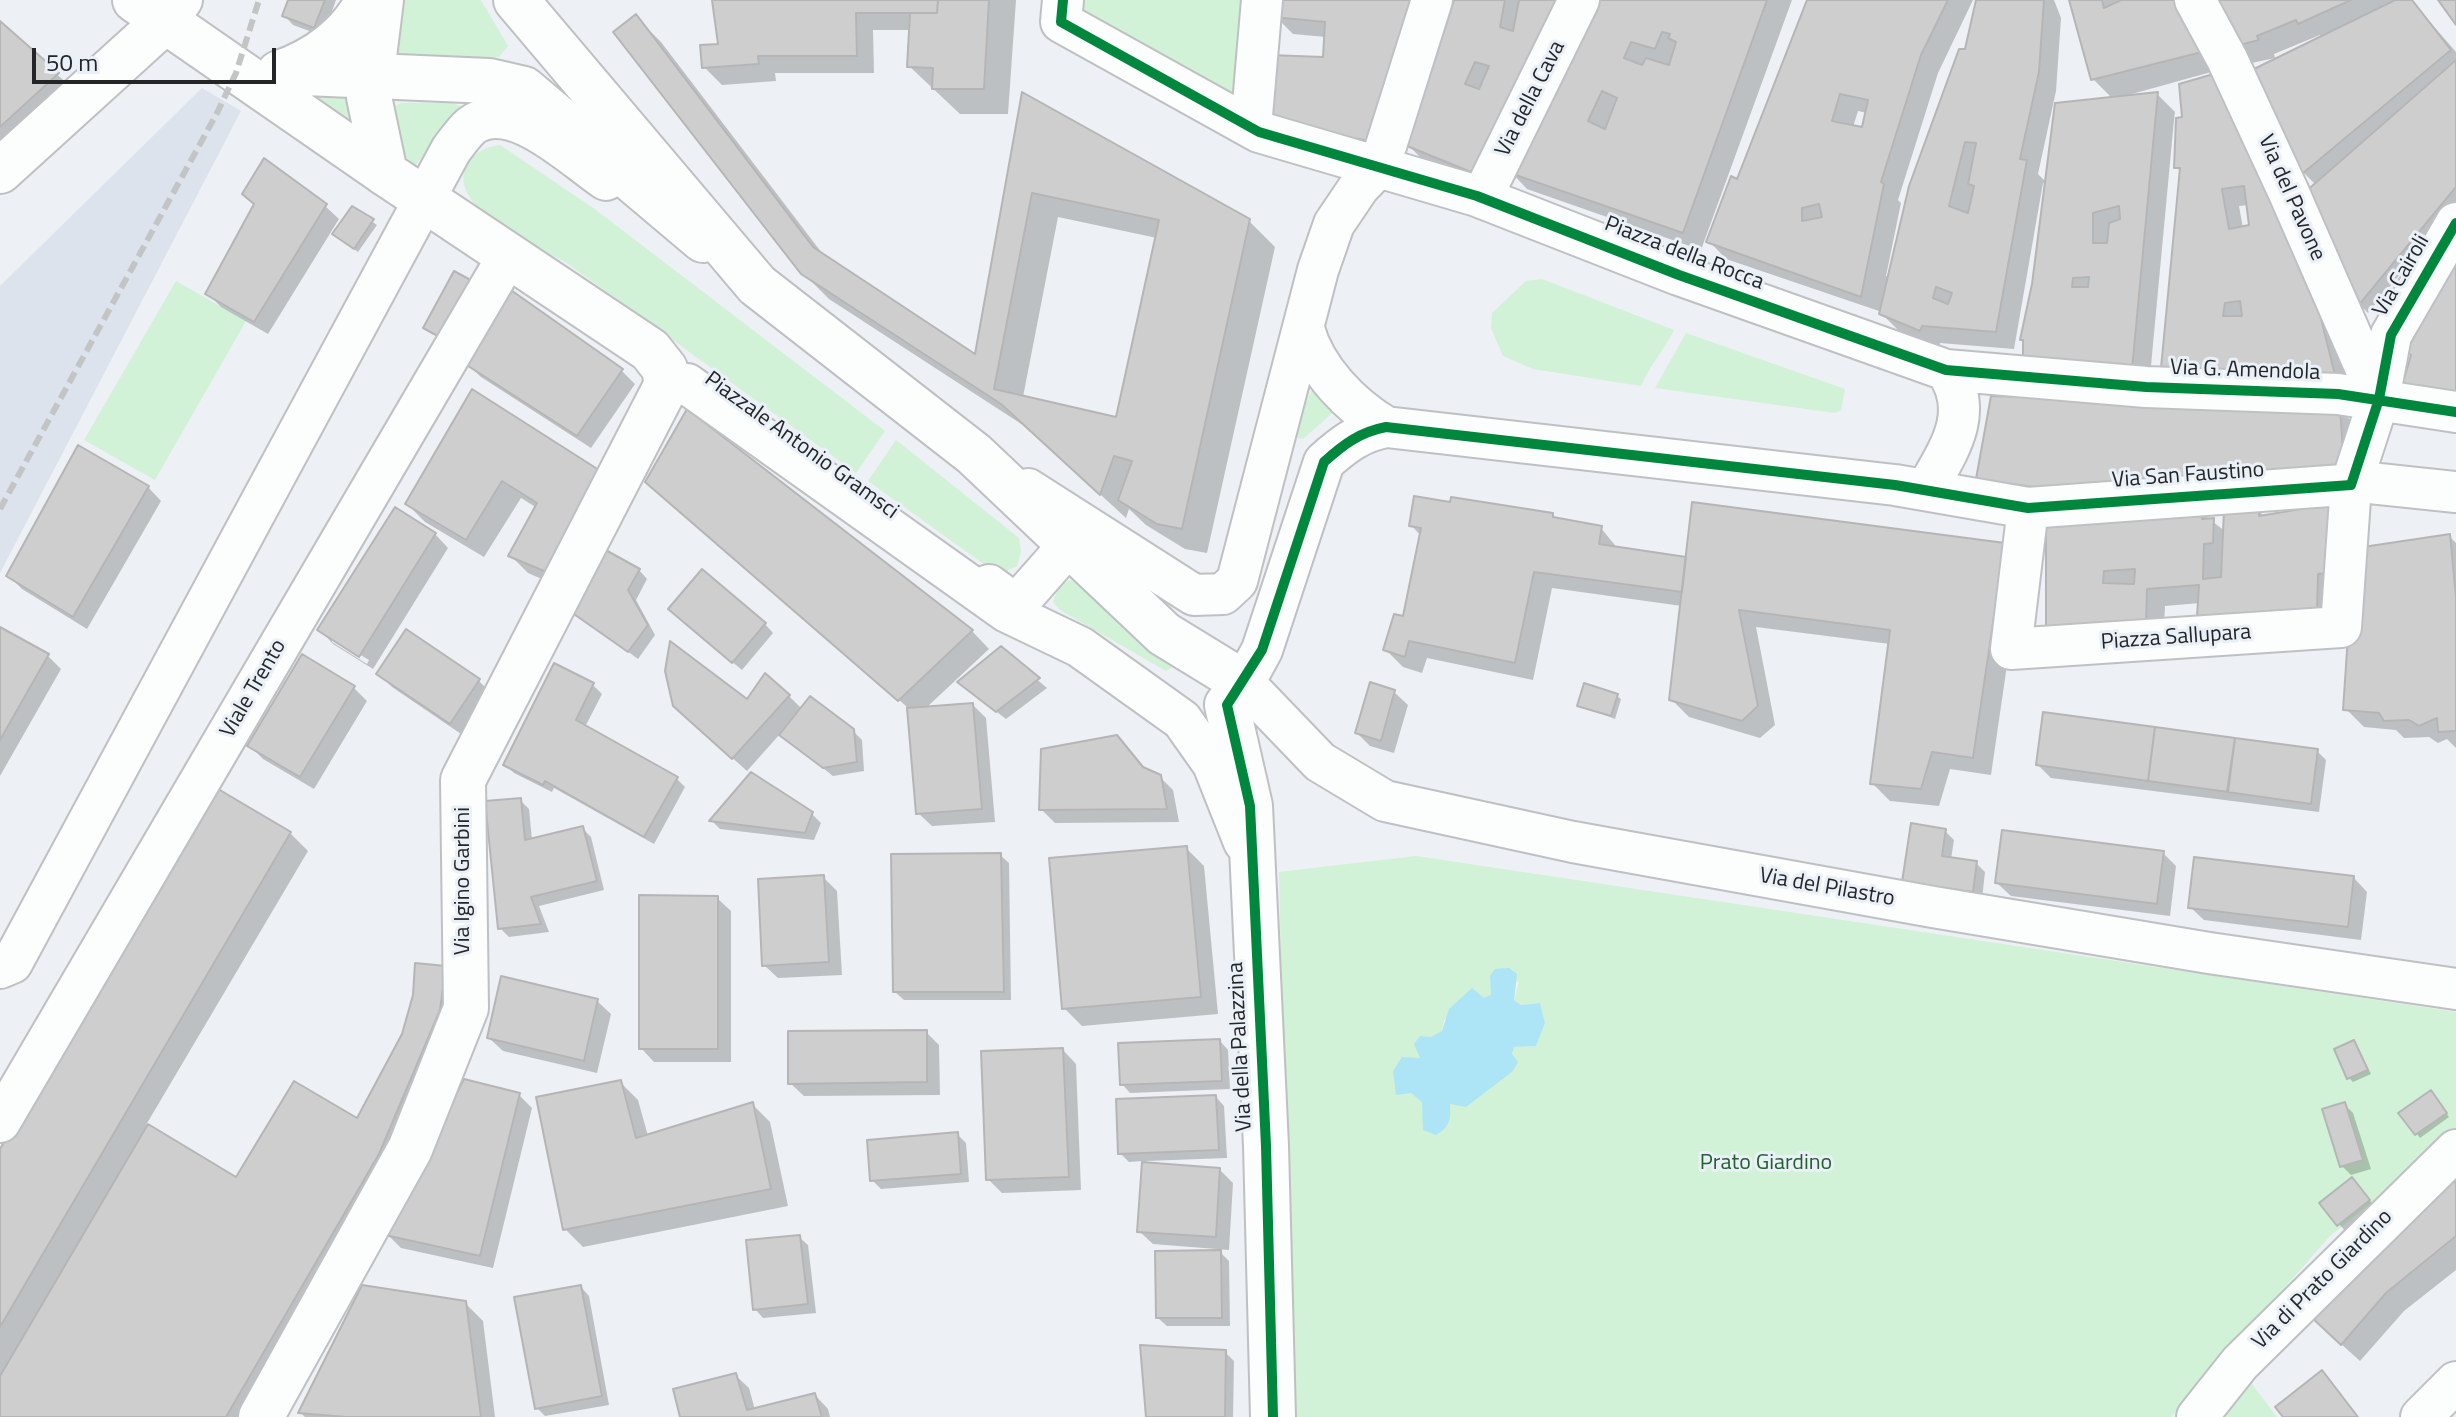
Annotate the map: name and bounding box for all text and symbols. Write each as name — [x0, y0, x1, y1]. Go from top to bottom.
scale bar — [36, 32, 280, 82]
street label: Via della Cava — [1491, 37, 1571, 161]
text: 50 m — [46, 44, 98, 80]
street label: Via del Pavone — [2252, 131, 2330, 265]
street label: Piazza della Rocca — [1601, 211, 1767, 297]
street label: Via Cairoli — [2368, 230, 2436, 322]
street label: Via G. Amendola — [2169, 355, 2321, 387]
street label: Piazzale Antonio Gramsci — [699, 367, 903, 525]
street label: Via San Faustino — [2111, 458, 2265, 494]
street label: Piazza Sallupara — [2100, 620, 2252, 656]
street label: Viale Trento — [215, 635, 293, 743]
street label: Via Igino Garbini — [451, 807, 477, 955]
street label: Via del Pilastro — [1757, 863, 1897, 913]
street label: Via della Palazzina — [1223, 961, 1259, 1133]
park label: Prato Giardino — [1700, 1151, 1832, 1177]
street label: Via di Prato Giardino — [2247, 1204, 2399, 1356]

